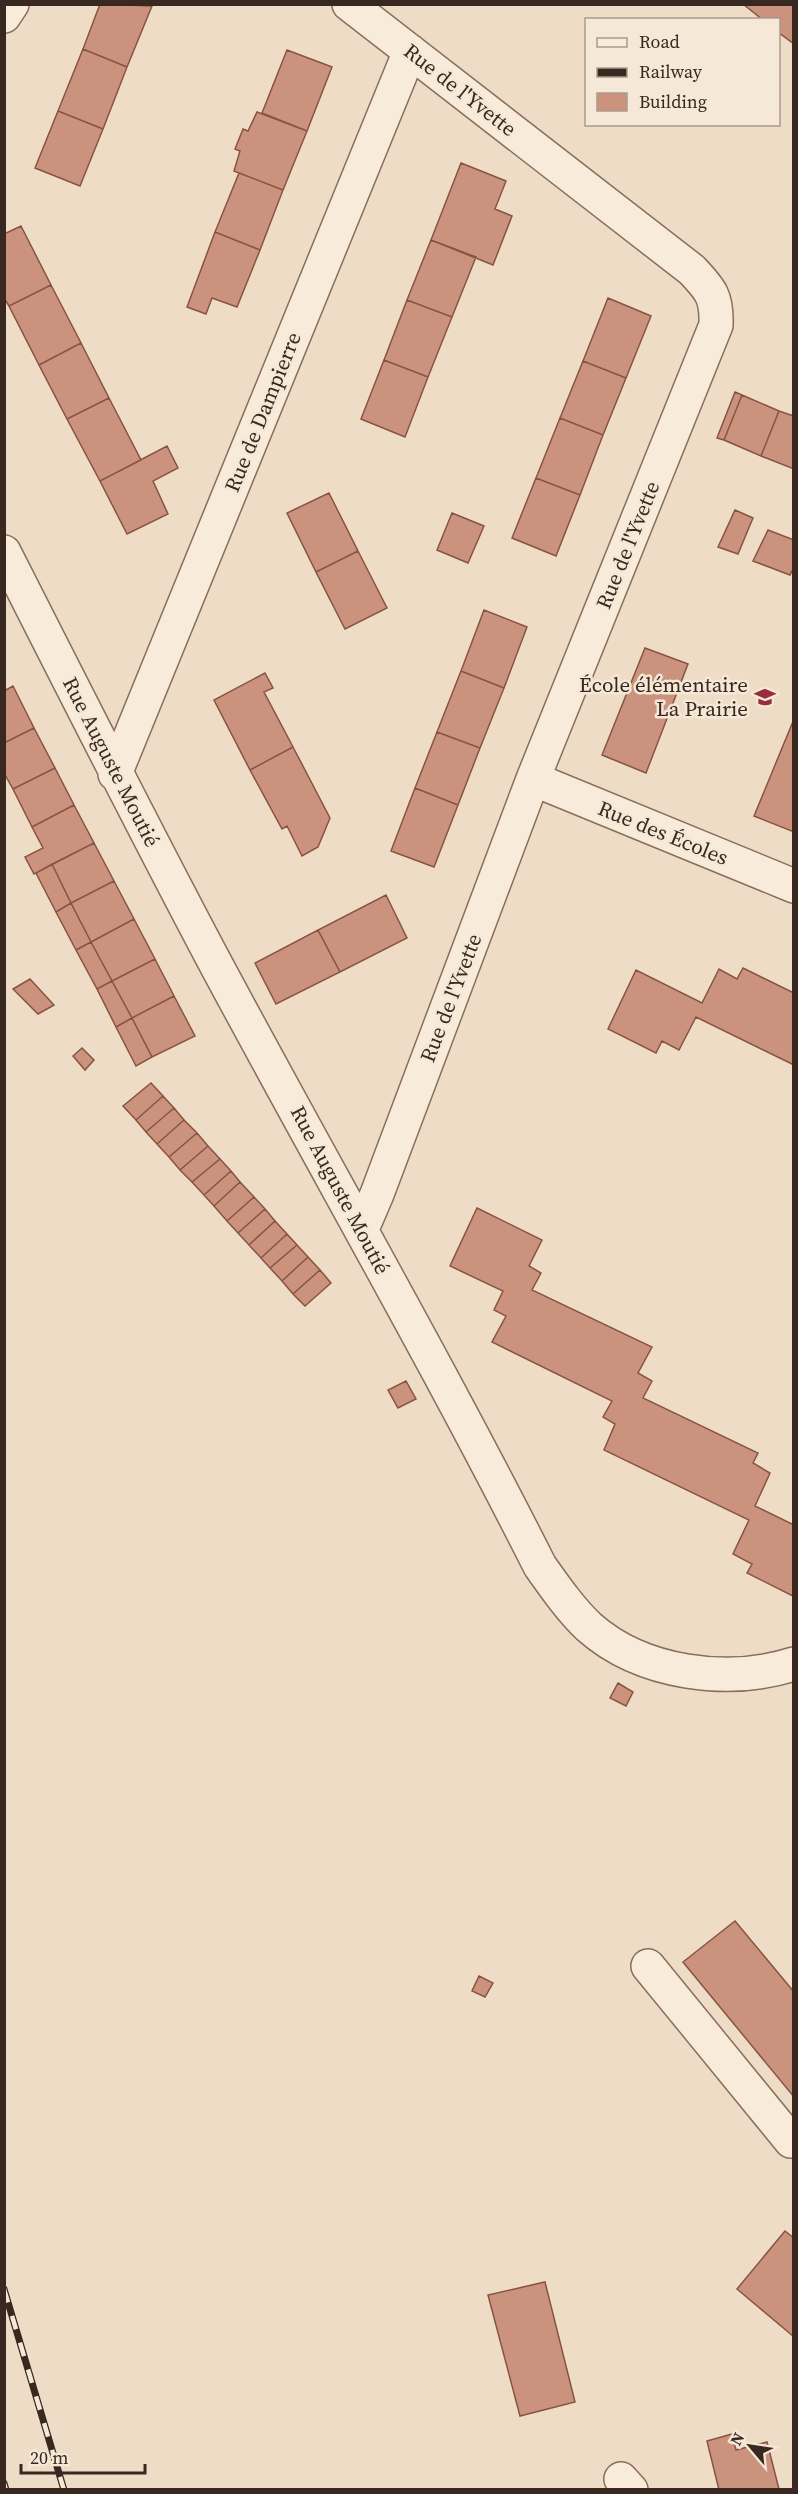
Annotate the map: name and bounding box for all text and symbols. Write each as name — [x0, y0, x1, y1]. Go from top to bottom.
legend — [585, 18, 780, 126]
text: Road — [639, 29, 680, 54]
street label: Rue de l'Yvette — [398, 36, 523, 143]
text: Railway — [639, 59, 703, 84]
text: Building — [639, 89, 707, 114]
street label: Rue de Dampierre — [217, 327, 308, 496]
street label: Rue de l'Yvette — [589, 477, 666, 613]
place label: École élémentaire La Prairie — [579, 670, 748, 723]
street label: Rue Auguste Moutié — [56, 672, 167, 852]
school or university icon: École élémentaire La Prairie — [753, 685, 777, 709]
street label: Rue des Écoles — [594, 793, 733, 872]
street label: Rue de l'Yvette — [413, 929, 488, 1066]
street label: Rue Auguste Moutié — [284, 1100, 397, 1279]
north arrow — [720, 2416, 780, 2476]
text: N — [724, 2428, 749, 2449]
scale bar — [21, 2437, 146, 2475]
text: 20 m — [30, 2445, 68, 2470]

